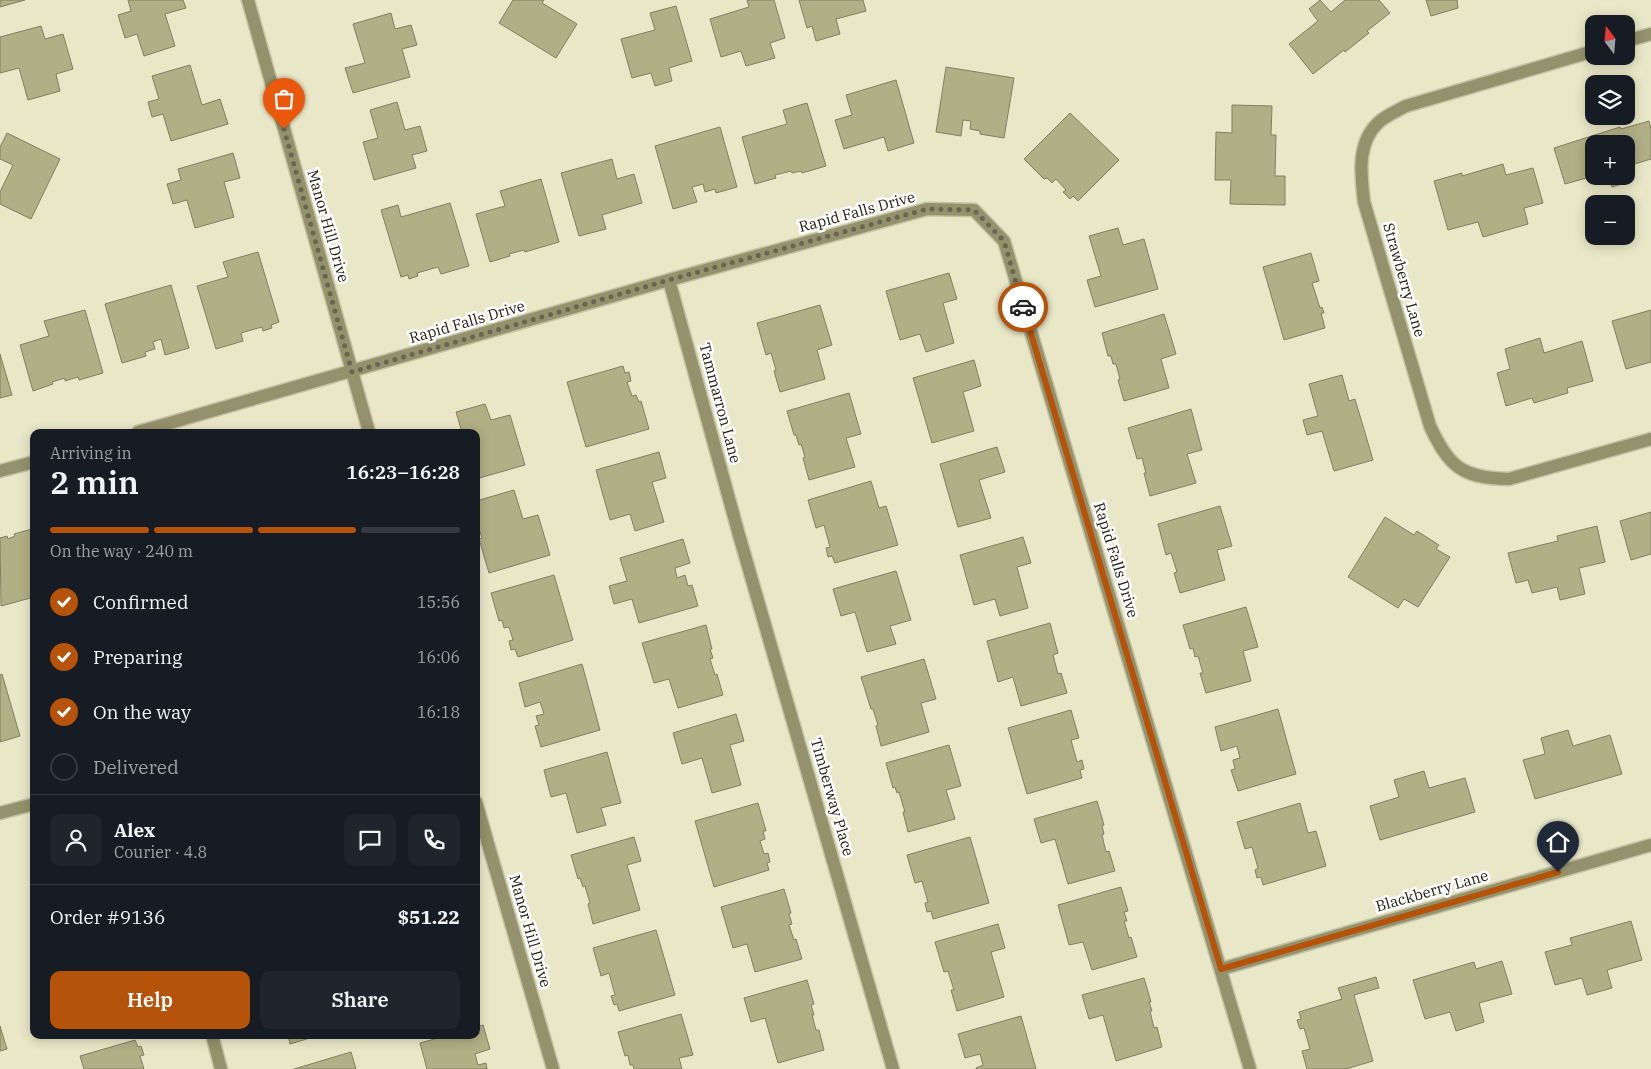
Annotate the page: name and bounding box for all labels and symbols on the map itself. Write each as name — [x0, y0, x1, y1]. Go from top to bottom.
north arrow — [1585, 15, 1635, 65]
pin — [263, 78, 305, 129]
street label: Manor Hill Drive — [303, 167, 354, 284]
street label: Rapid Falls Drive — [797, 187, 917, 236]
street label: Strawberry Lane — [1379, 221, 1430, 339]
courier — [998, 282, 1048, 332]
street label: Rapid Falls Drive — [407, 296, 527, 347]
street label: Tammarron Lane — [695, 341, 746, 465]
street label: Rapid Falls Drive — [1090, 500, 1143, 620]
street label: Timberway Place — [807, 736, 858, 858]
pin — [1537, 821, 1579, 872]
street label: Blackberry Lane — [1373, 865, 1490, 916]
street label: Manor Hill Drive — [505, 872, 556, 989]

